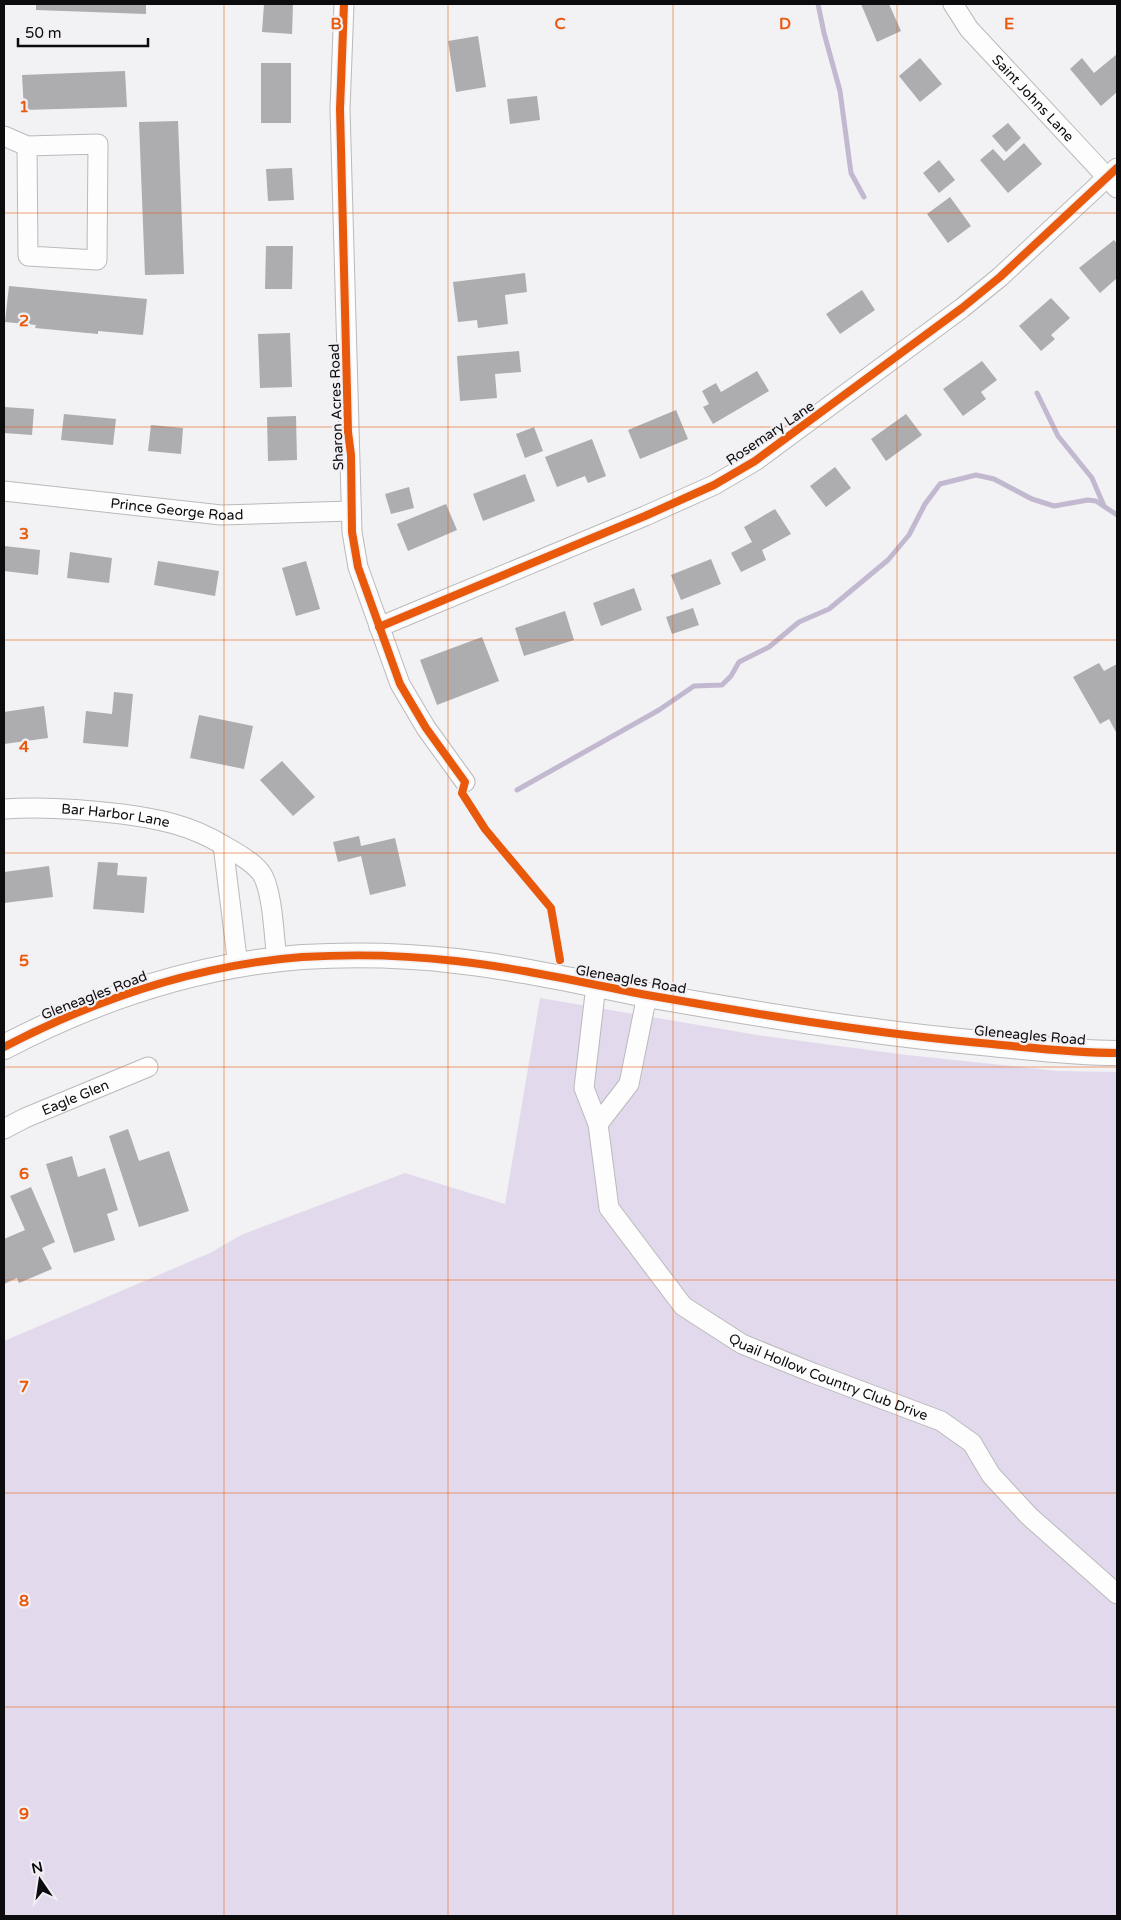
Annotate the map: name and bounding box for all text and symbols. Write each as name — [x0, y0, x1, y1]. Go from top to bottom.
text: B — [330, 14, 342, 34]
text: C — [554, 14, 566, 34]
text: D — [779, 14, 791, 34]
text: E — [1004, 14, 1014, 34]
scale bar — [18, 15, 148, 47]
text: 50 m — [25, 24, 62, 42]
street label: Saint Johns Lane — [988, 52, 1077, 145]
text: 1 — [19, 97, 29, 117]
text: 2 — [19, 311, 29, 331]
street label: Sharon Acres Road — [326, 343, 347, 471]
street label: Rosemary Lane — [723, 398, 818, 469]
street label: Prince George Road — [110, 495, 244, 524]
text: 3 — [19, 524, 29, 544]
text: 4 — [19, 737, 29, 757]
street label: Bar Harbor Lane — [61, 800, 172, 831]
text: 5 — [19, 951, 29, 971]
street label: Gleneagles Road — [574, 961, 688, 998]
street label: Gleneagles Road — [39, 967, 150, 1023]
street label: Gleneagles Road — [973, 1022, 1087, 1049]
street label: Eagle Glen — [39, 1076, 111, 1119]
text: 6 — [19, 1164, 29, 1184]
street label: Quail Hollow Country Club Drive — [725, 1330, 930, 1424]
text: 7 — [19, 1377, 29, 1397]
text: 8 — [19, 1591, 29, 1611]
text: 9 — [19, 1804, 29, 1824]
north arrow — [15, 1855, 65, 1905]
text: N — [30, 1858, 45, 1877]

